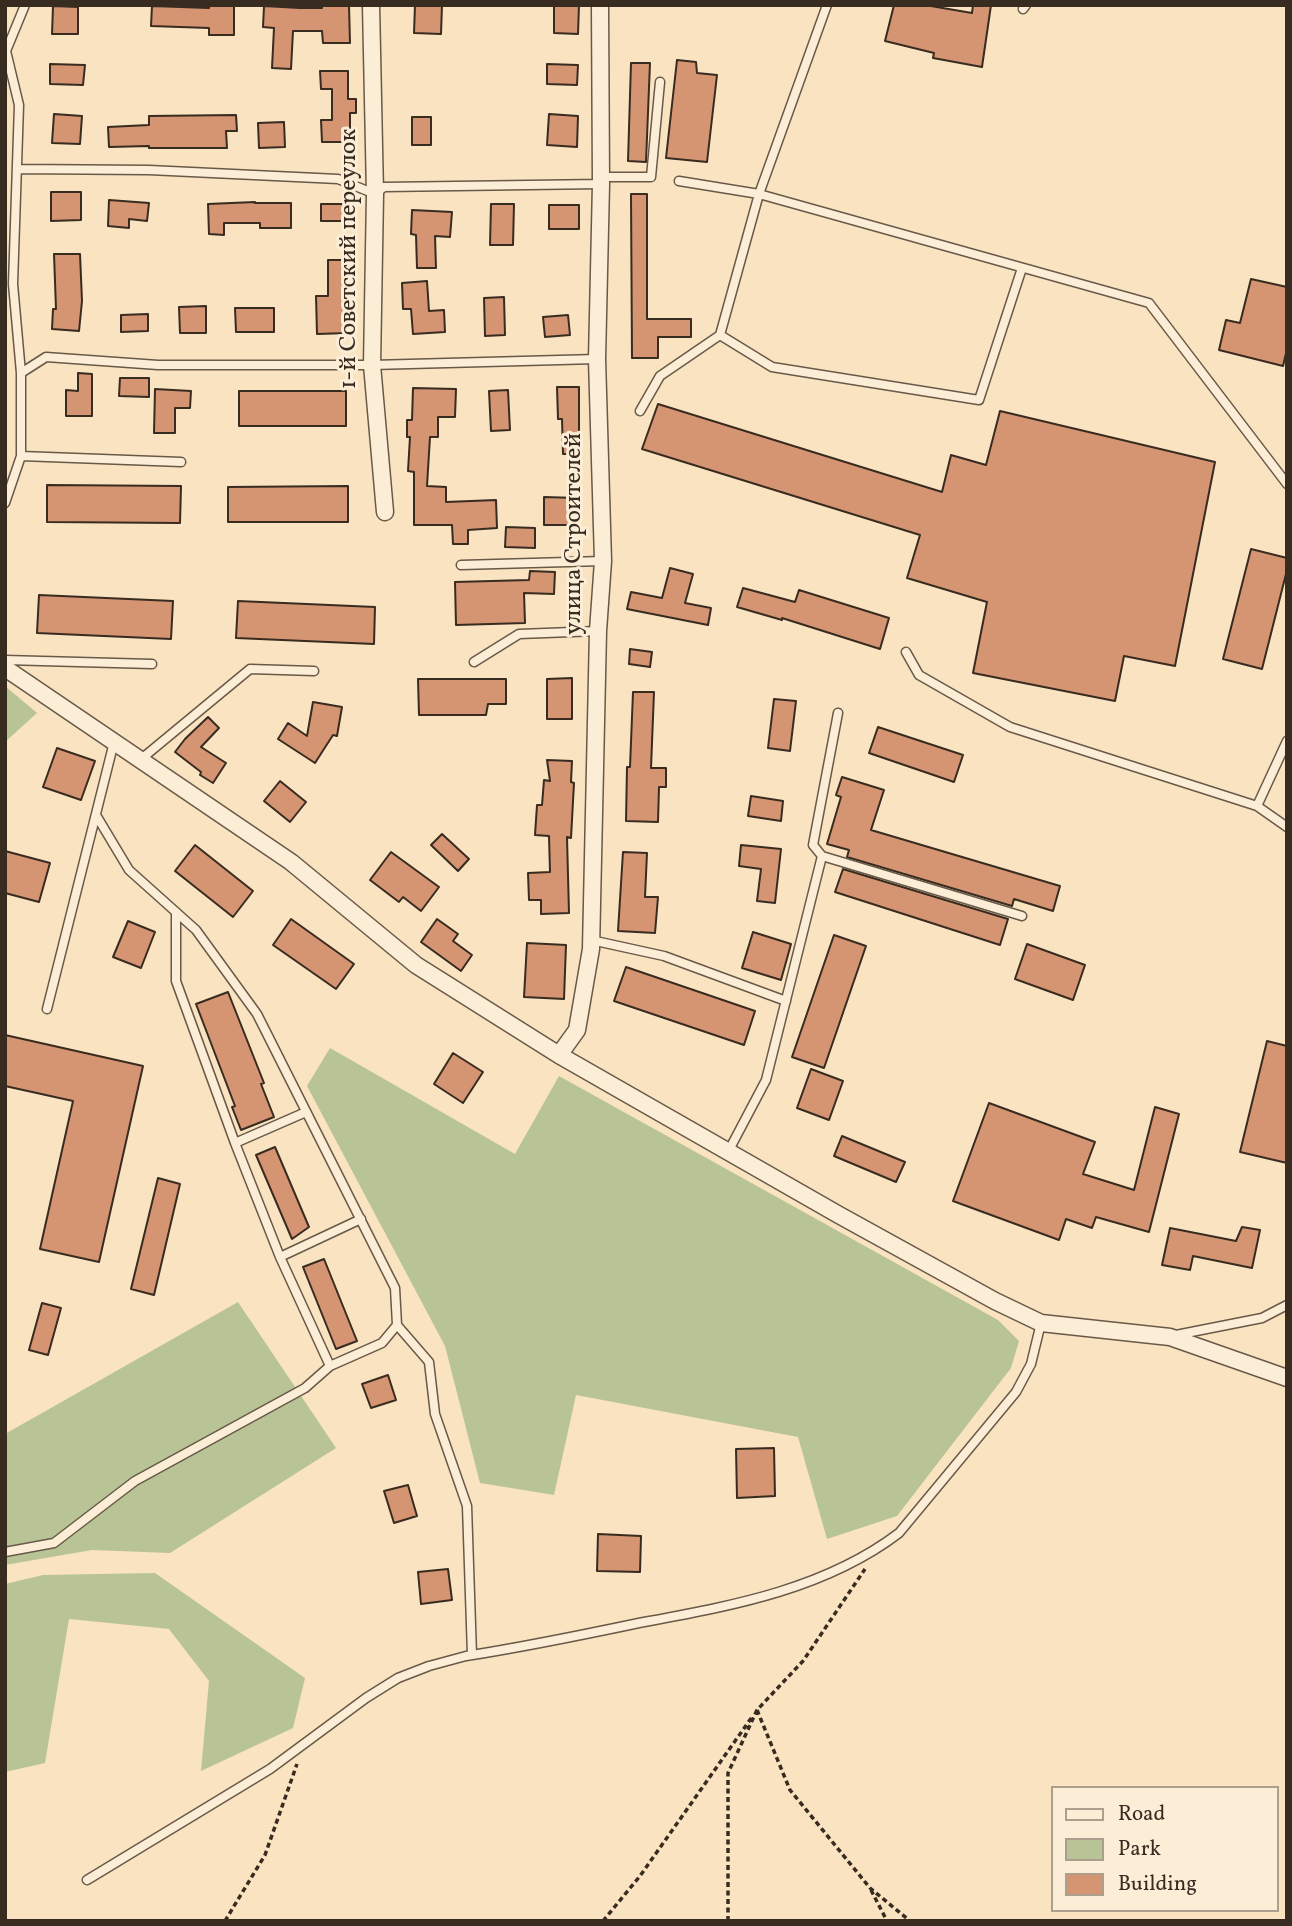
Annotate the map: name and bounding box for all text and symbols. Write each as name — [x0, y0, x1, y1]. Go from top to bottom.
street label: 1-й Советский переулок — [337, 129, 365, 389]
street label: улица Строителей — [562, 433, 590, 635]
legend — [1050, 1786, 1278, 1912]
text: Road — [1118, 1800, 1165, 1829]
text: Park — [1118, 1835, 1161, 1864]
text: Building — [1118, 1870, 1197, 1899]

